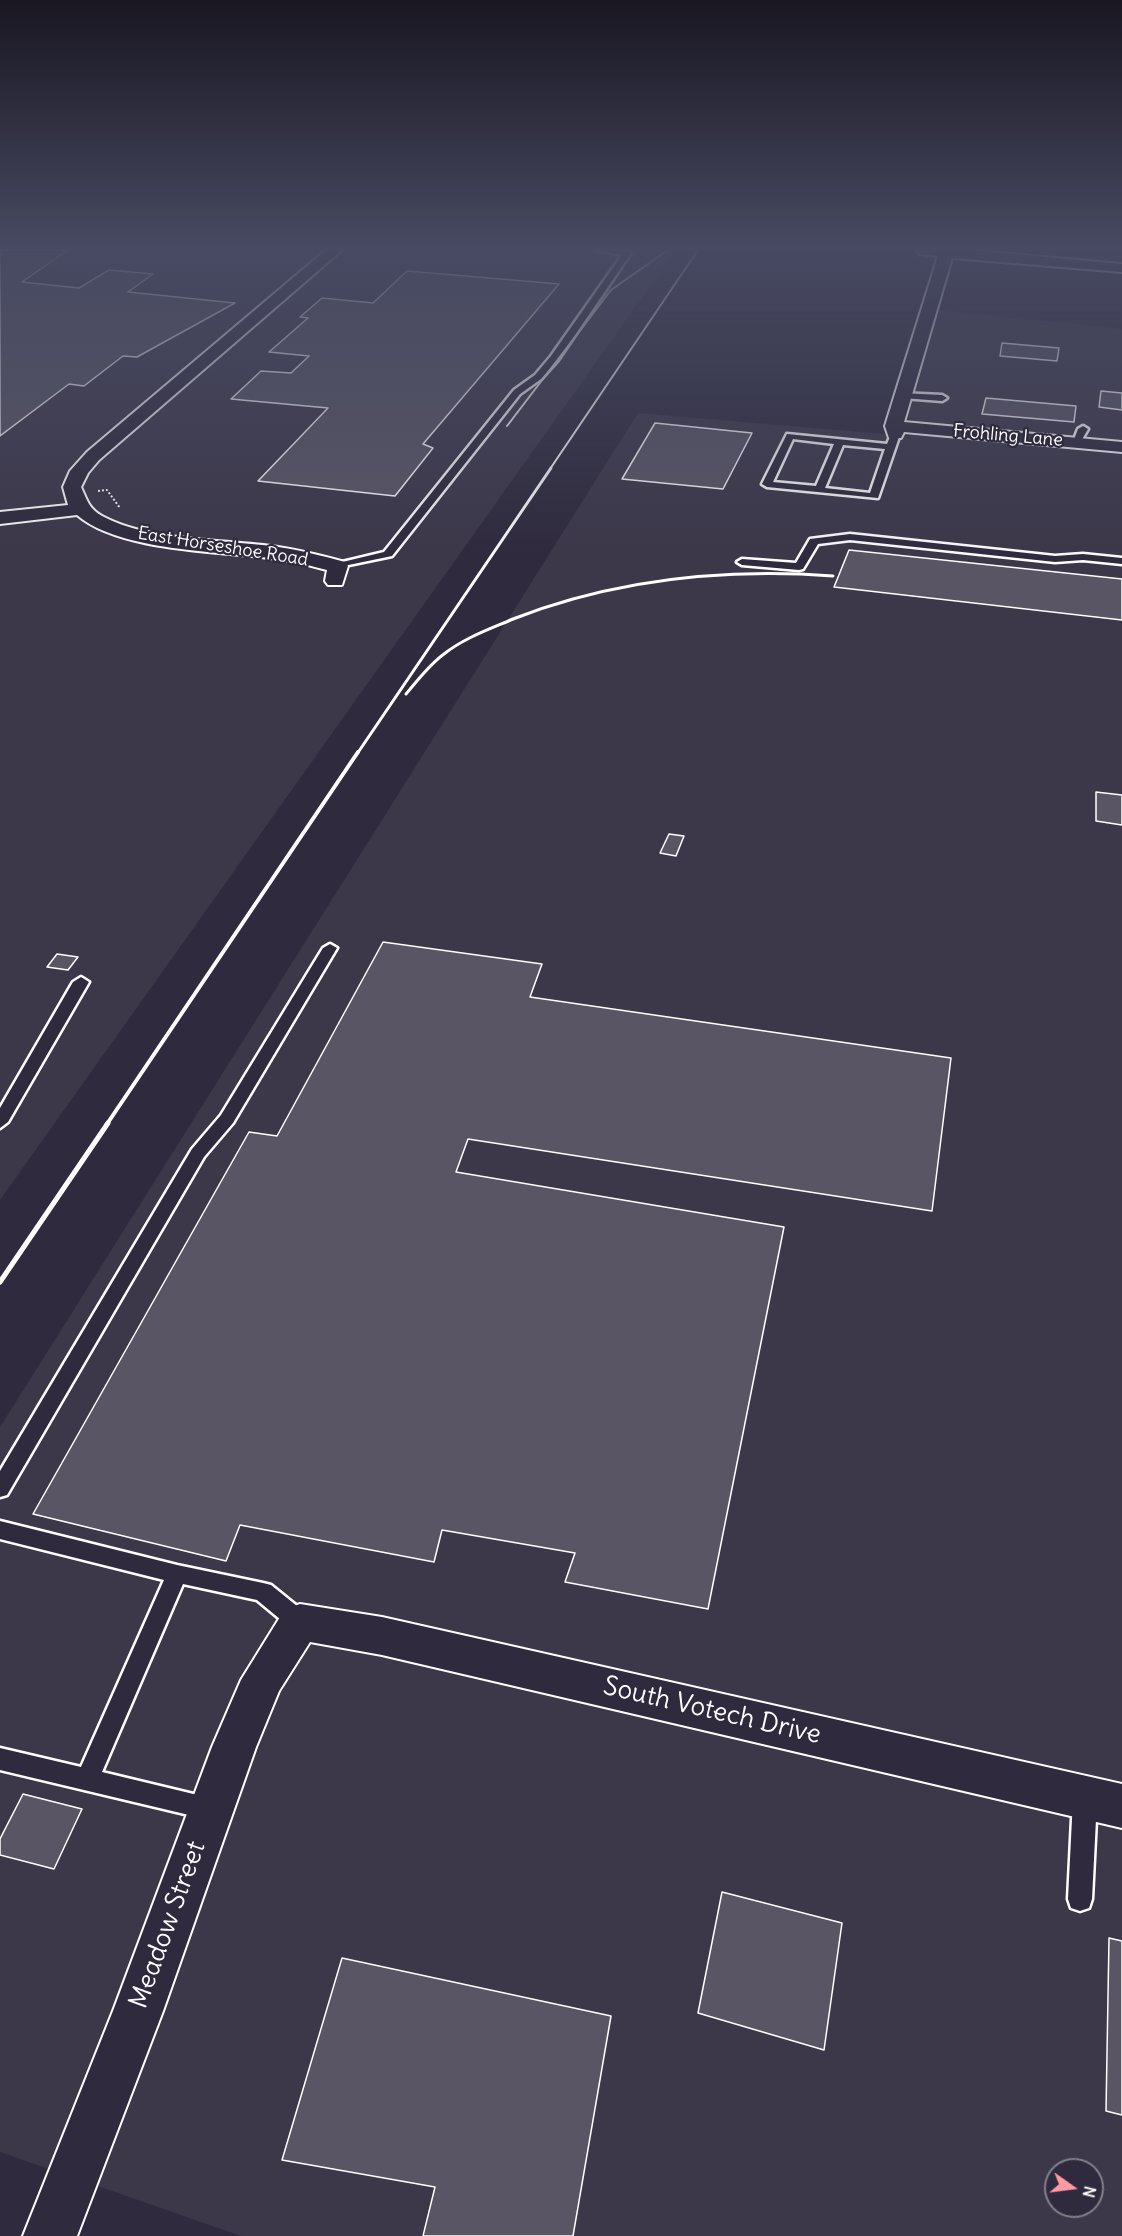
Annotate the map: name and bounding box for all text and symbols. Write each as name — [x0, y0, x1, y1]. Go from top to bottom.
street label: Frohling Lane — [952, 420, 1064, 452]
street label: East Horseshoe Road — [136, 523, 310, 571]
street label: South Votech Drive — [600, 1671, 824, 1751]
street label: Meadow Street — [123, 1837, 213, 2013]
north arrow — [1044, 2158, 1104, 2218]
text: N — [1078, 2184, 1101, 2200]

